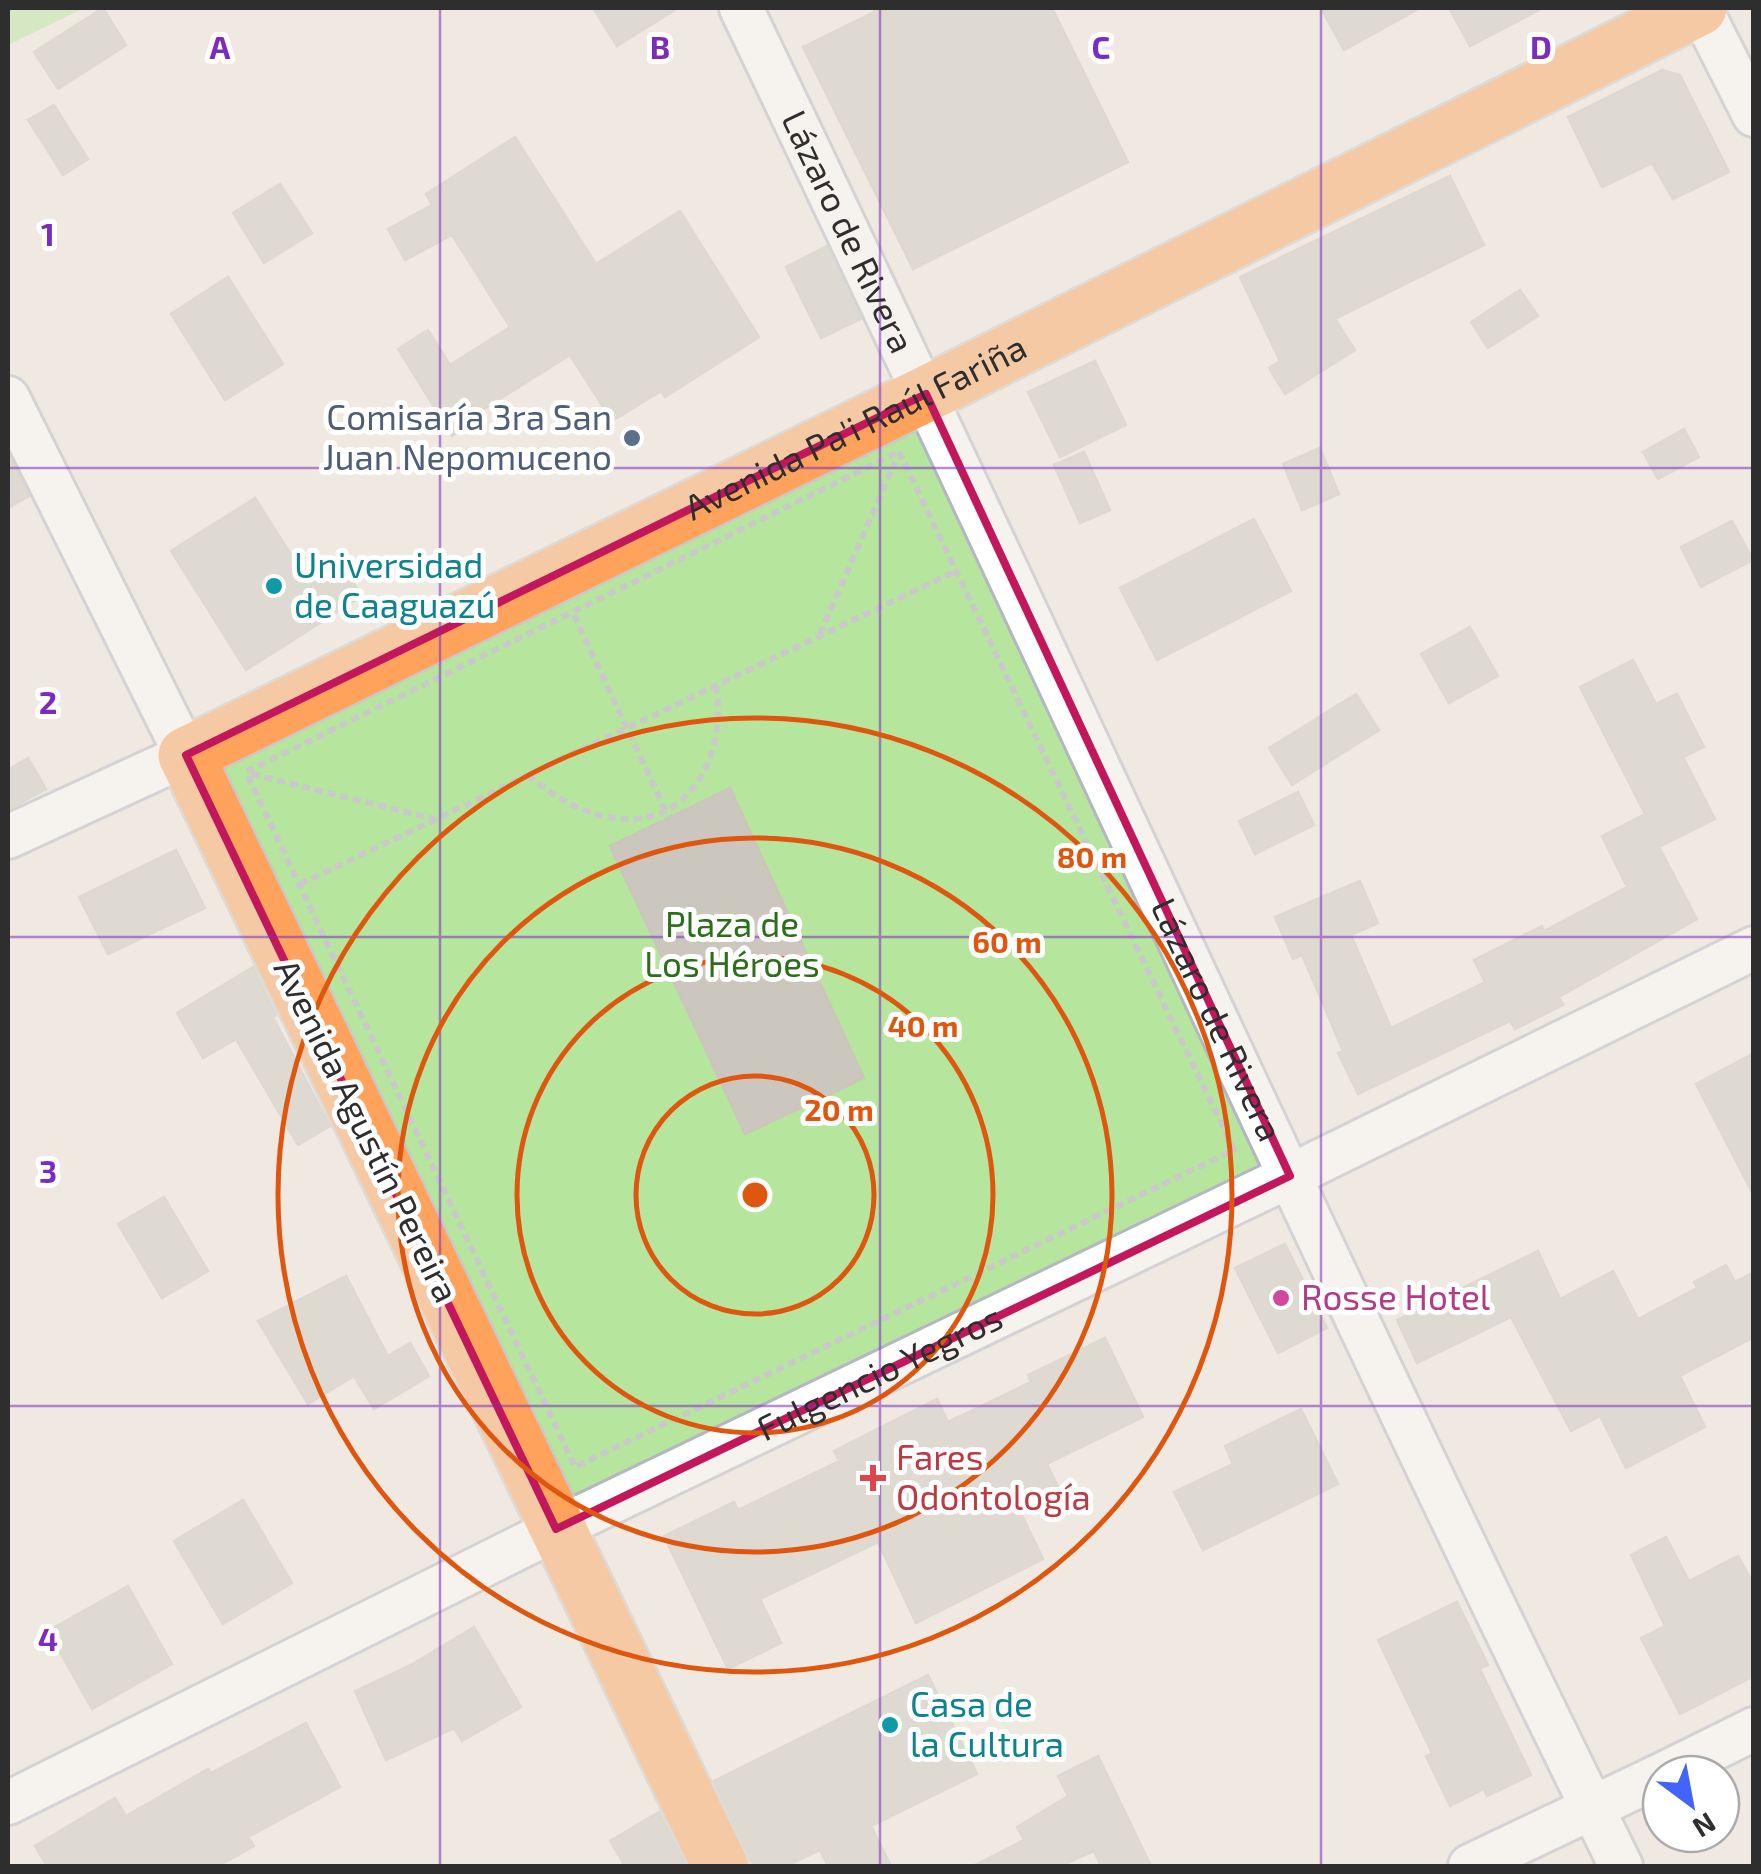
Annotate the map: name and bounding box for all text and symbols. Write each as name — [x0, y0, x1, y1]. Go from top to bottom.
text: A — [210, 27, 231, 65]
text: B — [650, 27, 670, 65]
text: C — [1092, 27, 1110, 65]
text: D — [1530, 27, 1552, 65]
street label: Lázaro de Rivera — [774, 103, 925, 359]
text: 1 — [41, 214, 55, 252]
street label: Avenida Pa'i Raúl Fariña — [677, 324, 1033, 528]
place label: Comisaría 3ra San Juan Nepomuceno — [323, 395, 612, 477]
marker: Comisaría 3ra San Juan Nepomuceno — [621, 427, 643, 449]
place label: Universidad de Caaguazú — [294, 543, 496, 625]
marker: Universidad de Caaguazú — [263, 575, 285, 597]
text: 2 — [39, 682, 57, 720]
text: 80 m — [1057, 838, 1127, 874]
street label: Lázaro de Rivera — [1144, 891, 1293, 1147]
park label: Plaza de Los Héroes — [644, 902, 820, 984]
text: 60 m — [972, 923, 1042, 959]
street label: Avenida Agustín Pereira — [266, 952, 469, 1308]
text: 40 m — [888, 1007, 958, 1043]
text: 20 m — [804, 1091, 874, 1127]
text: 3 — [39, 1151, 57, 1189]
centre of rings — [737, 1177, 773, 1213]
place label: Rosse Hotel — [1301, 1275, 1491, 1317]
marker: Rosse Hotel — [1270, 1287, 1292, 1309]
street label: Fulgencio Yegros — [750, 1295, 1008, 1448]
place label: Fares Odontología — [896, 1435, 1091, 1517]
marker: Fares Odontología — [860, 1465, 886, 1491]
text: 4 — [38, 1619, 58, 1657]
place label: Casa de la Cultura — [910, 1682, 1064, 1764]
marker: Casa de la Cultura — [879, 1714, 901, 1736]
north arrow — [1641, 1754, 1741, 1854]
text: N — [1687, 1806, 1722, 1846]

